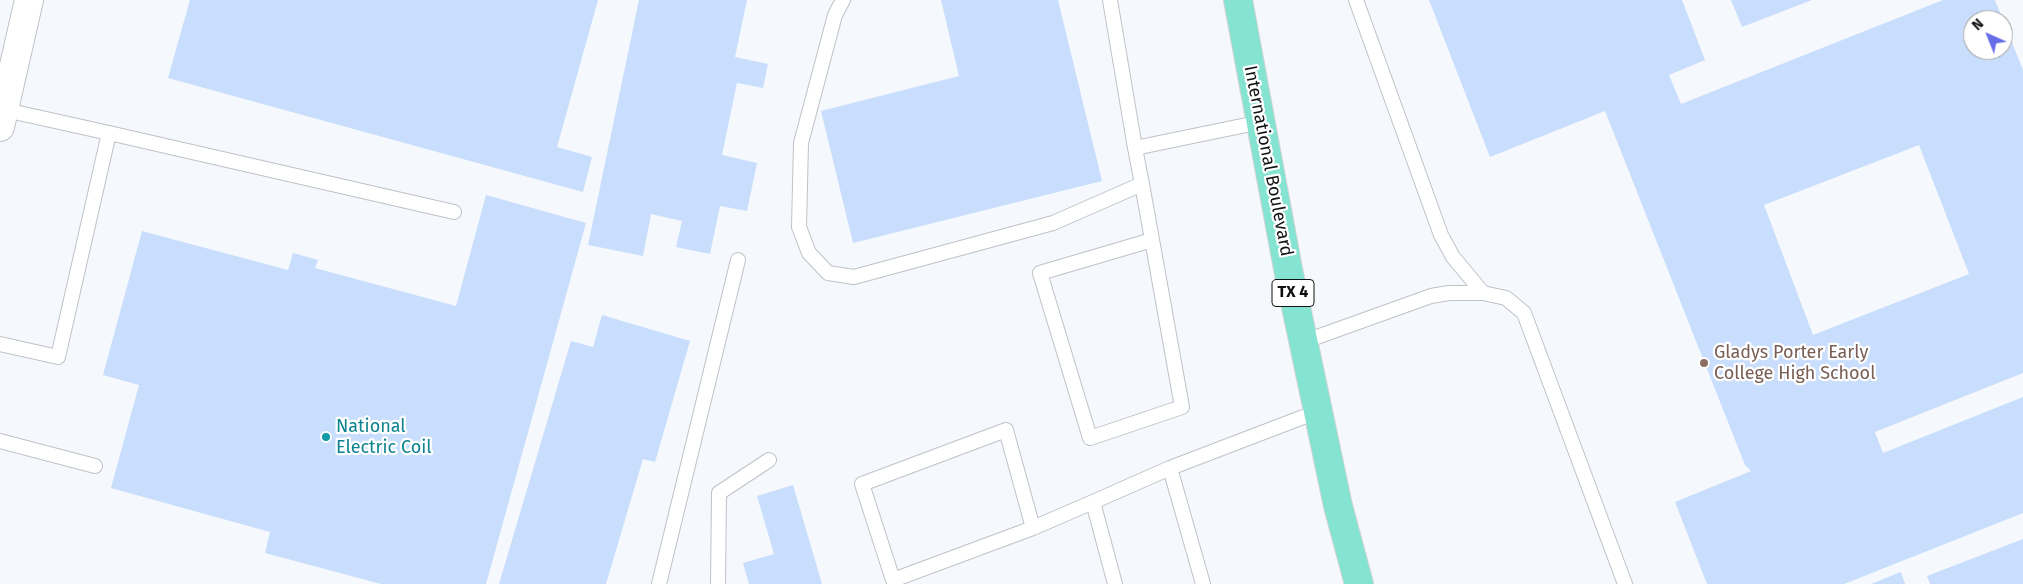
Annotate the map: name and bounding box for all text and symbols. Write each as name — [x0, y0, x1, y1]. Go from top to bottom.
north arrow — [1963, 10, 2013, 60]
text: N — [1969, 15, 1987, 34]
street label: International Boulevard — [1239, 64, 1297, 258]
road number: TX 4 — [1272, 280, 1314, 306]
place label: Gladys Porter Early College High School — [1714, 342, 1875, 384]
marker: Gladys Porter Early College High School — [1698, 357, 1710, 369]
place label: National Electric Coil — [336, 416, 432, 458]
marker: National Electric Coil — [320, 431, 332, 443]

